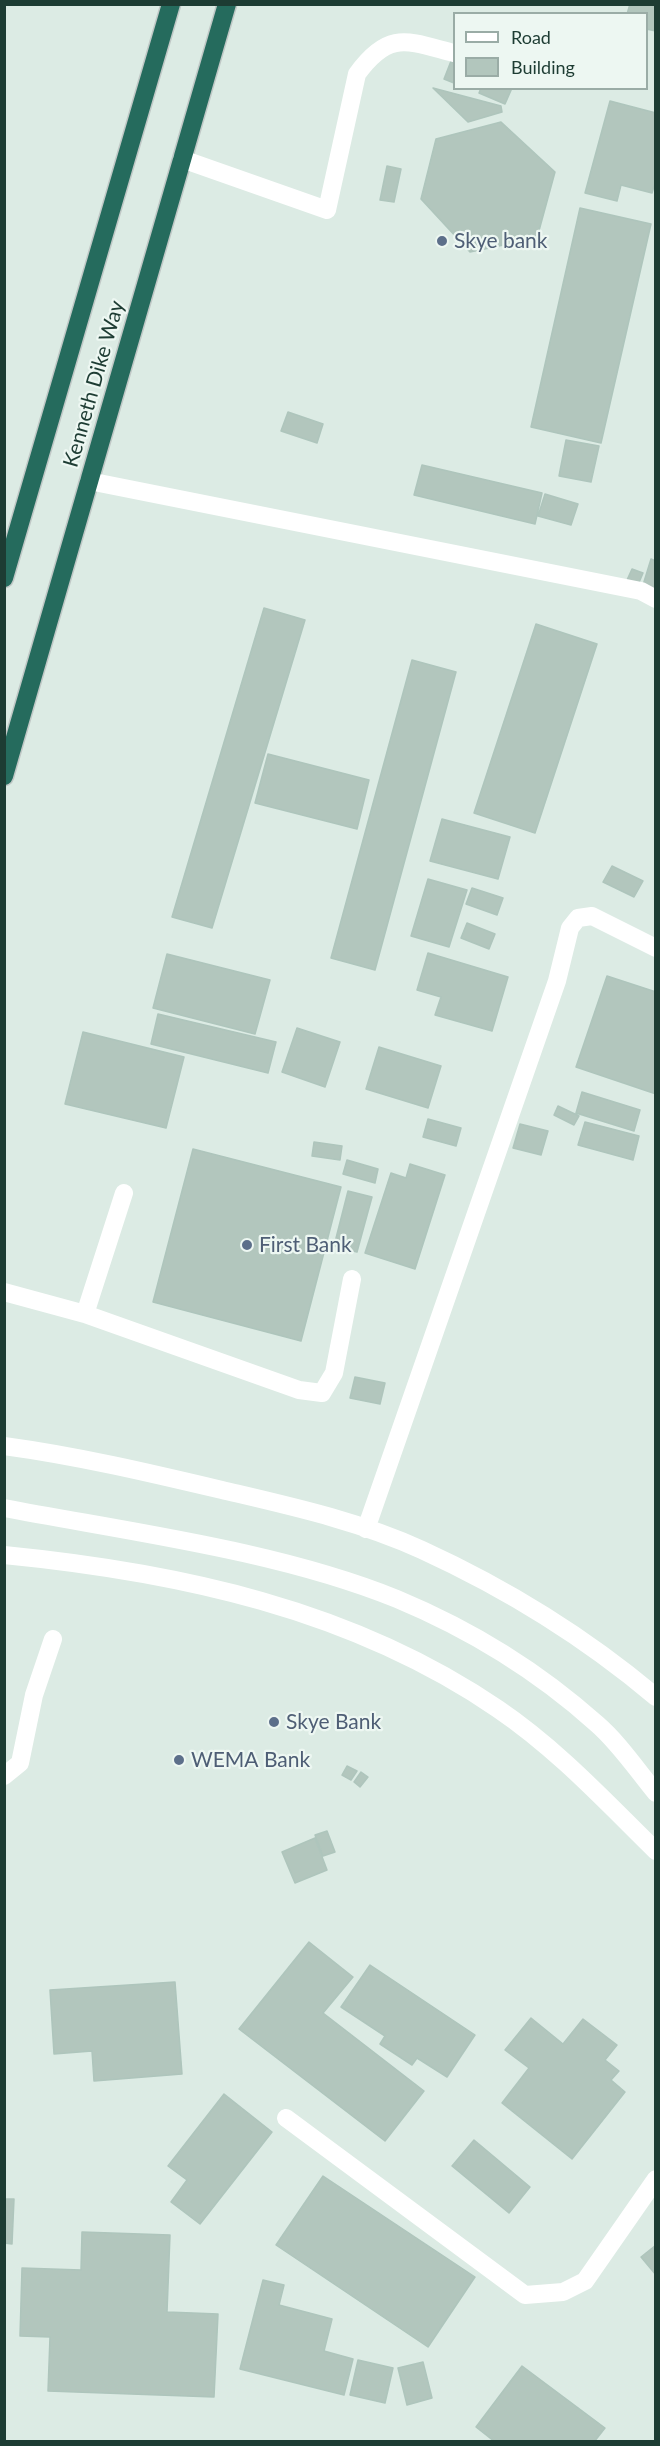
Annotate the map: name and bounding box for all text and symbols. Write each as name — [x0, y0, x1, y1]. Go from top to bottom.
legend — [453, 12, 648, 90]
text: Road — [511, 26, 551, 48]
text: Building — [511, 56, 575, 78]
place label: Skye bank — [454, 228, 547, 254]
marker: Skye bank — [435, 234, 449, 248]
street label: Kenneth Dike Way — [58, 298, 130, 470]
place label: First Bank — [259, 1232, 352, 1258]
marker: First Bank — [240, 1238, 254, 1252]
place label: Skye Bank — [286, 1709, 381, 1735]
marker: Skye Bank — [267, 1715, 281, 1729]
place label: WEMA Bank — [191, 1747, 310, 1773]
marker: WEMA Bank — [172, 1753, 186, 1767]

